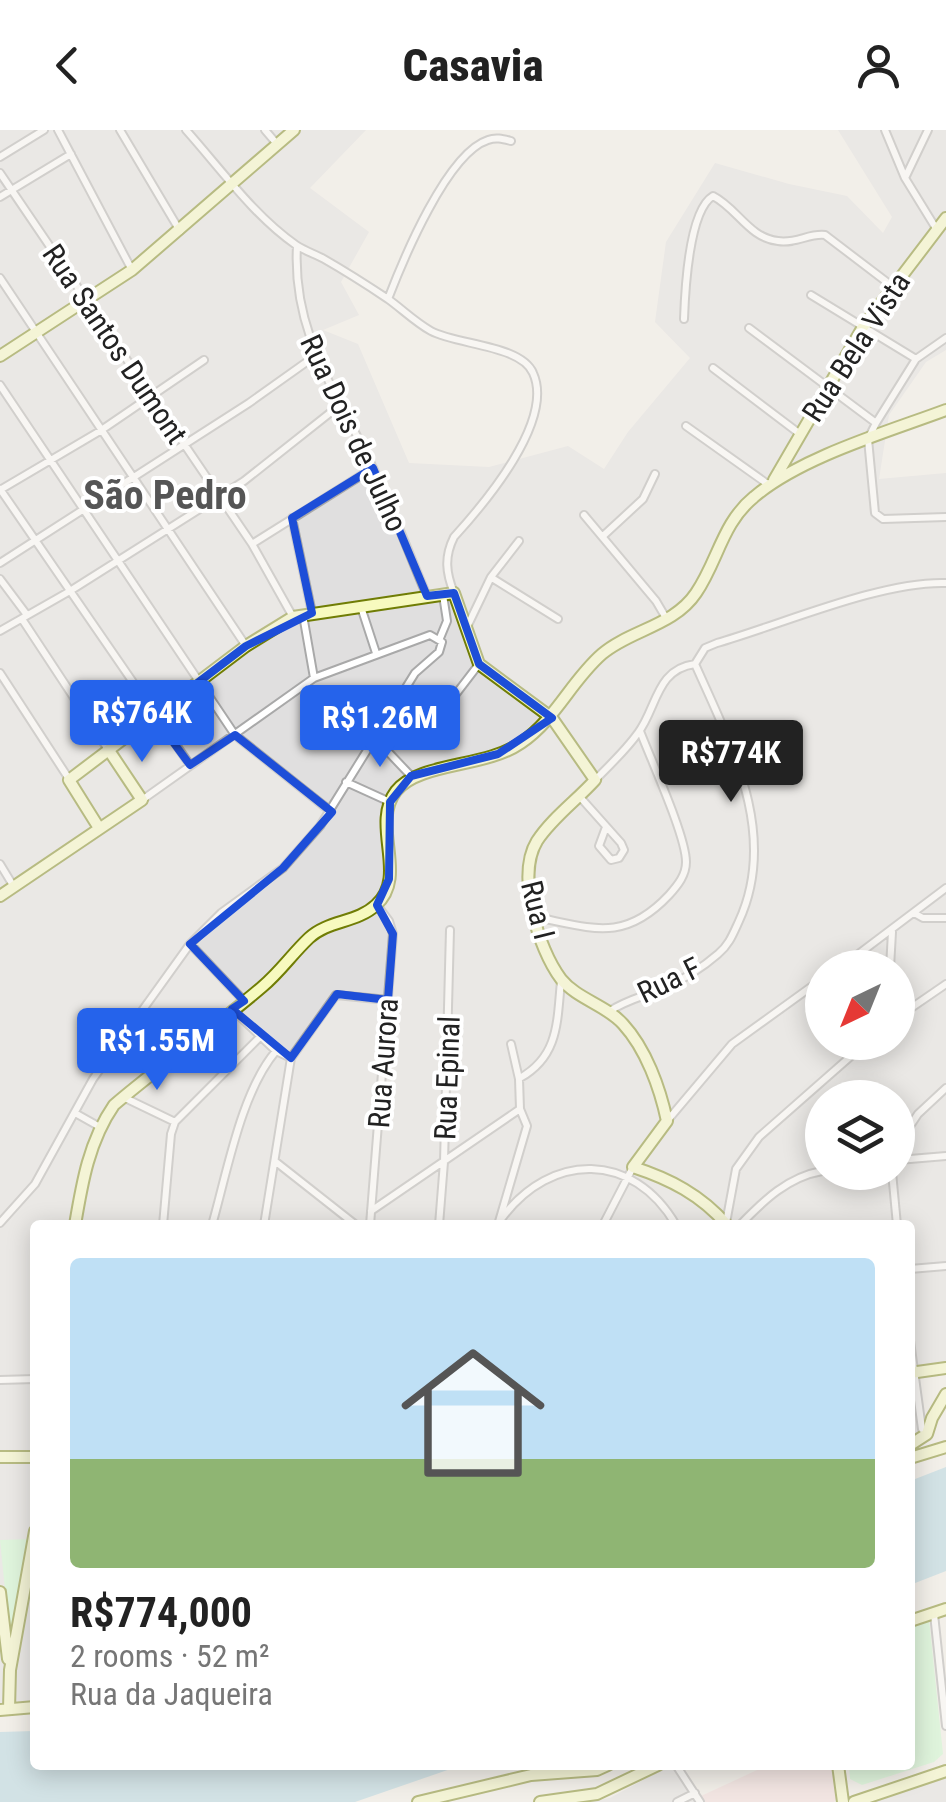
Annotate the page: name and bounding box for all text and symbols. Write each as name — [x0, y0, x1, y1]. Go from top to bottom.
icon: back — [40, 38, 95, 93]
icon: person — [851, 38, 906, 93]
text: Casavia — [402, 39, 544, 92]
street label: Rua Santos Dumont — [35, 238, 195, 450]
street label: Rua Bela Vista — [795, 266, 917, 428]
street label: Rua Dois de Julho — [293, 329, 415, 537]
district label: São Pedro — [83, 472, 247, 519]
pin: R$764K — [61, 680, 223, 765]
pin: R$1.26M — [288, 685, 472, 770]
text: R$764K — [92, 693, 192, 731]
text: R$1.26M — [322, 698, 438, 736]
pin: R$774K — [650, 720, 812, 805]
text: R$774K — [681, 733, 781, 771]
street label: Rua I — [514, 877, 562, 943]
street label: Rua F — [632, 950, 706, 1010]
north arrow — [805, 950, 915, 1060]
map controls — [805, 950, 915, 1190]
street label: Rua Aurora — [361, 997, 405, 1129]
pin: R$1.55M — [65, 1008, 249, 1093]
street label: Rua Epinal — [427, 1015, 467, 1141]
text: R$1.55M — [99, 1021, 215, 1059]
button: layers — [805, 1080, 915, 1190]
icon: home — [383, 1323, 563, 1503]
text: R$774,000 — [70, 1588, 252, 1637]
text: 2 rooms · 52 m² — [70, 1637, 269, 1675]
text: Rua da Jaqueira — [70, 1675, 273, 1713]

